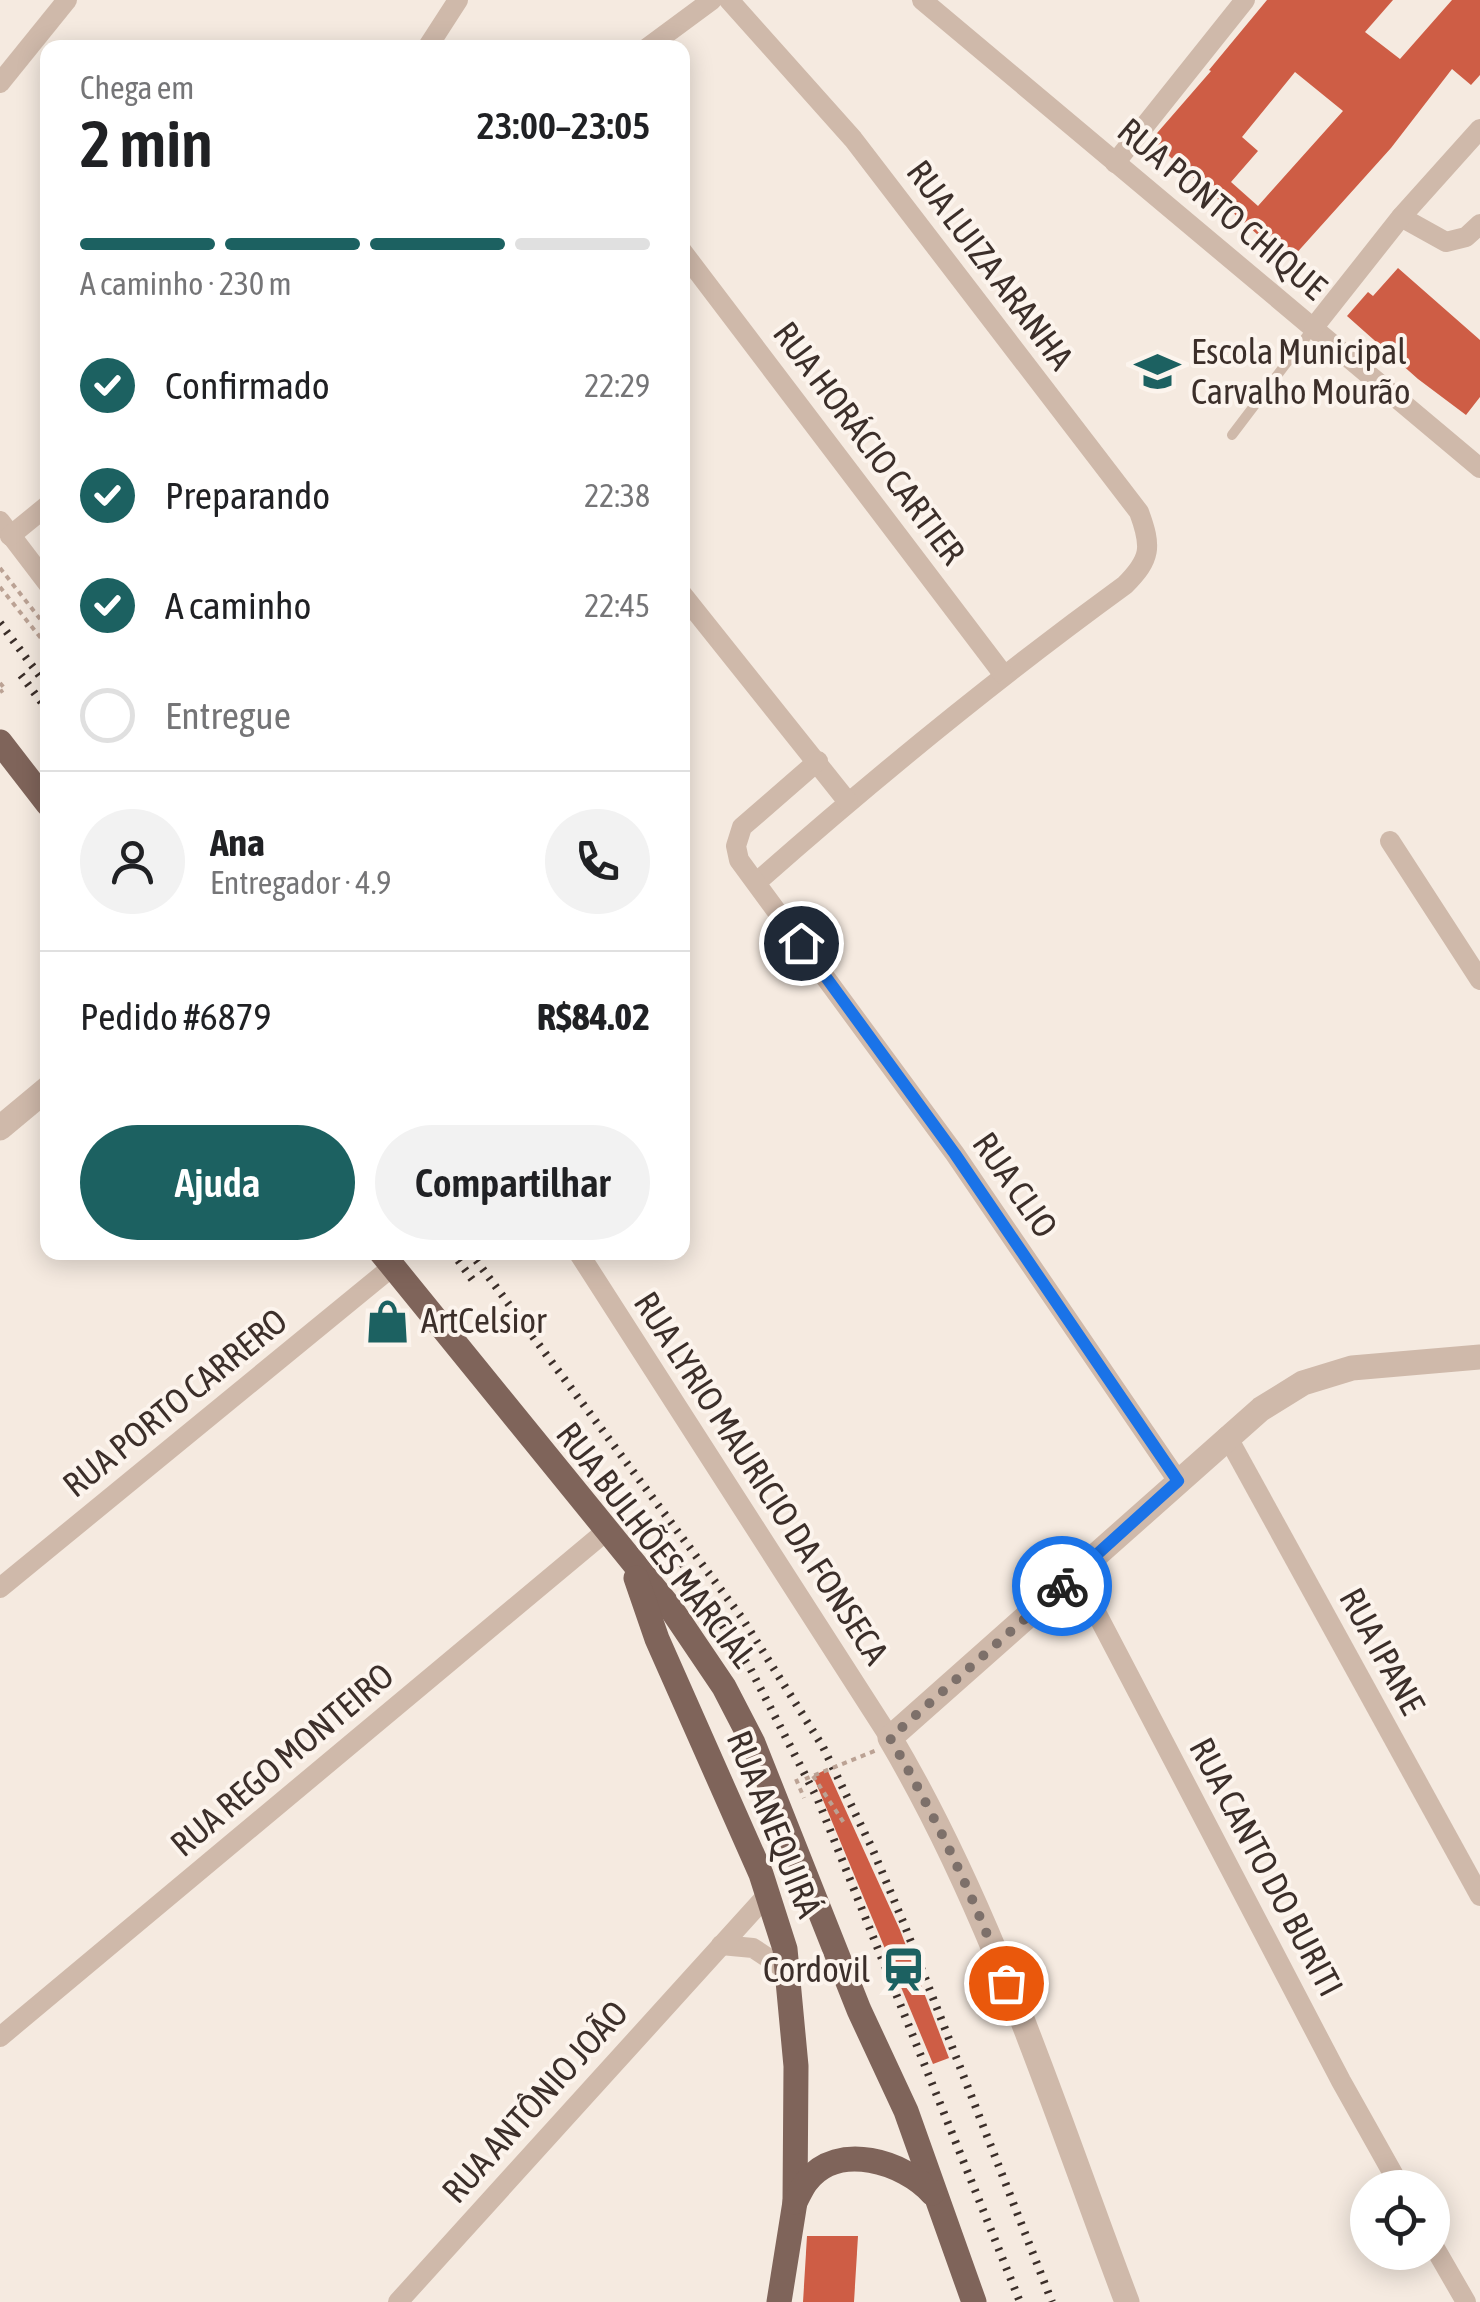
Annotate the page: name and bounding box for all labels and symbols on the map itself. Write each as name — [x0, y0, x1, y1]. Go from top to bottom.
street label: RUA PONTO CHIQUE — [1110, 110, 1335, 307]
street label: RUA LUIZA ARANHA — [899, 152, 1083, 377]
street label: RUA HORÁCIO CARTIER — [766, 314, 974, 572]
place label: Escola Municipal Carvalho Mourão — [1191, 331, 1410, 411]
school or university icon: Escola Municipal Carvalho Mourão — [1134, 348, 1182, 396]
pin — [759, 901, 844, 986]
street label: RUA CLIO — [965, 1124, 1066, 1245]
street label: RUA LYRIO MAURICIO DA FONSECA — [627, 1284, 898, 1672]
shop icon: ArtCelsior — [364, 1297, 412, 1345]
street label: RUA PORTO CARRERO — [55, 1300, 294, 1504]
place label: ArtCelsior — [421, 1300, 547, 1340]
street label: RUA BULHÕES MARCIAL — [549, 1414, 765, 1675]
courier — [1012, 1536, 1112, 1636]
street label: RUA IPANE — [1332, 1581, 1434, 1720]
street label: RUA REGO MONTEIRO — [162, 1655, 401, 1864]
street label: RUA ANEQUIRÁ — [719, 1725, 831, 1923]
street label: RUA CANTO DO BURITI — [1182, 1731, 1352, 2002]
pin — [964, 1941, 1049, 2026]
station icon: Cordovil — [879, 1946, 927, 1994]
place label: Cordovil — [763, 1949, 870, 1989]
street label: RUA ANTÔNIO JOÃO — [433, 1992, 635, 2210]

